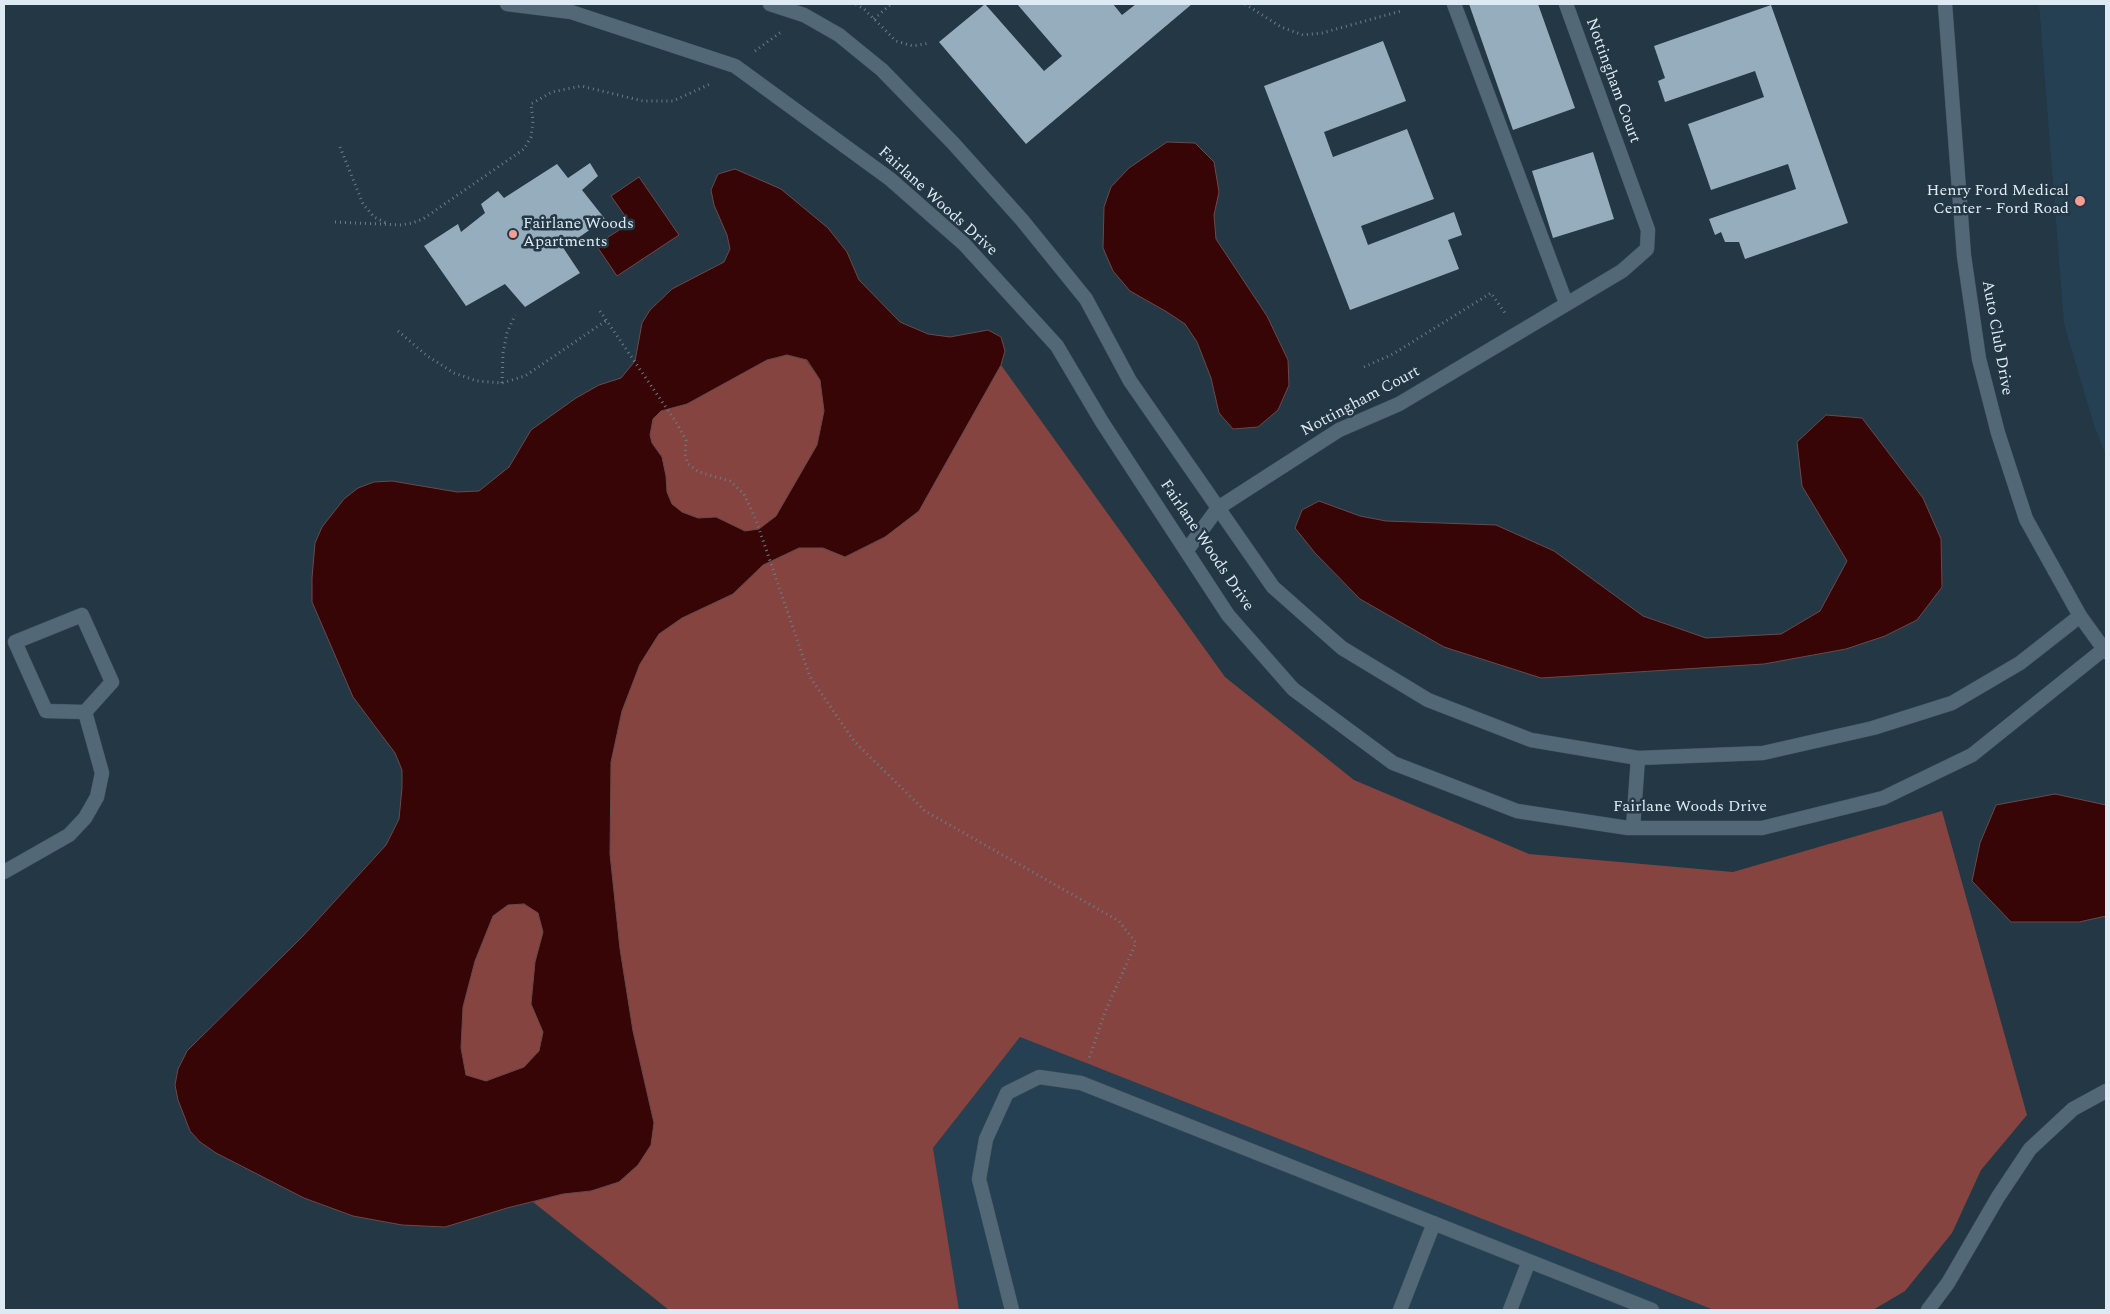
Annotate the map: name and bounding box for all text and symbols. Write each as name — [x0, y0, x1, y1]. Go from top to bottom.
street label: Nottingham Court — [1580, 16, 1644, 146]
street label: Fairlane Woods Drive — [873, 143, 1001, 261]
place label: Henry Ford Medical Center - Ford Road — [1927, 182, 2069, 220]
marker: Henry Ford Medical Center - Ford Road — [2073, 194, 2087, 208]
place label: Fairlane Woods Apartments — [523, 215, 634, 253]
marker: Fairlane Woods Apartments — [507, 228, 519, 240]
street label: Auto Club Drive — [1976, 279, 2016, 397]
street label: Nottingham Court — [1298, 363, 1424, 441]
street label: Fairlane Woods Drive — [1155, 477, 1257, 615]
street label: Fairlane Woods Drive — [1613, 798, 1767, 818]

